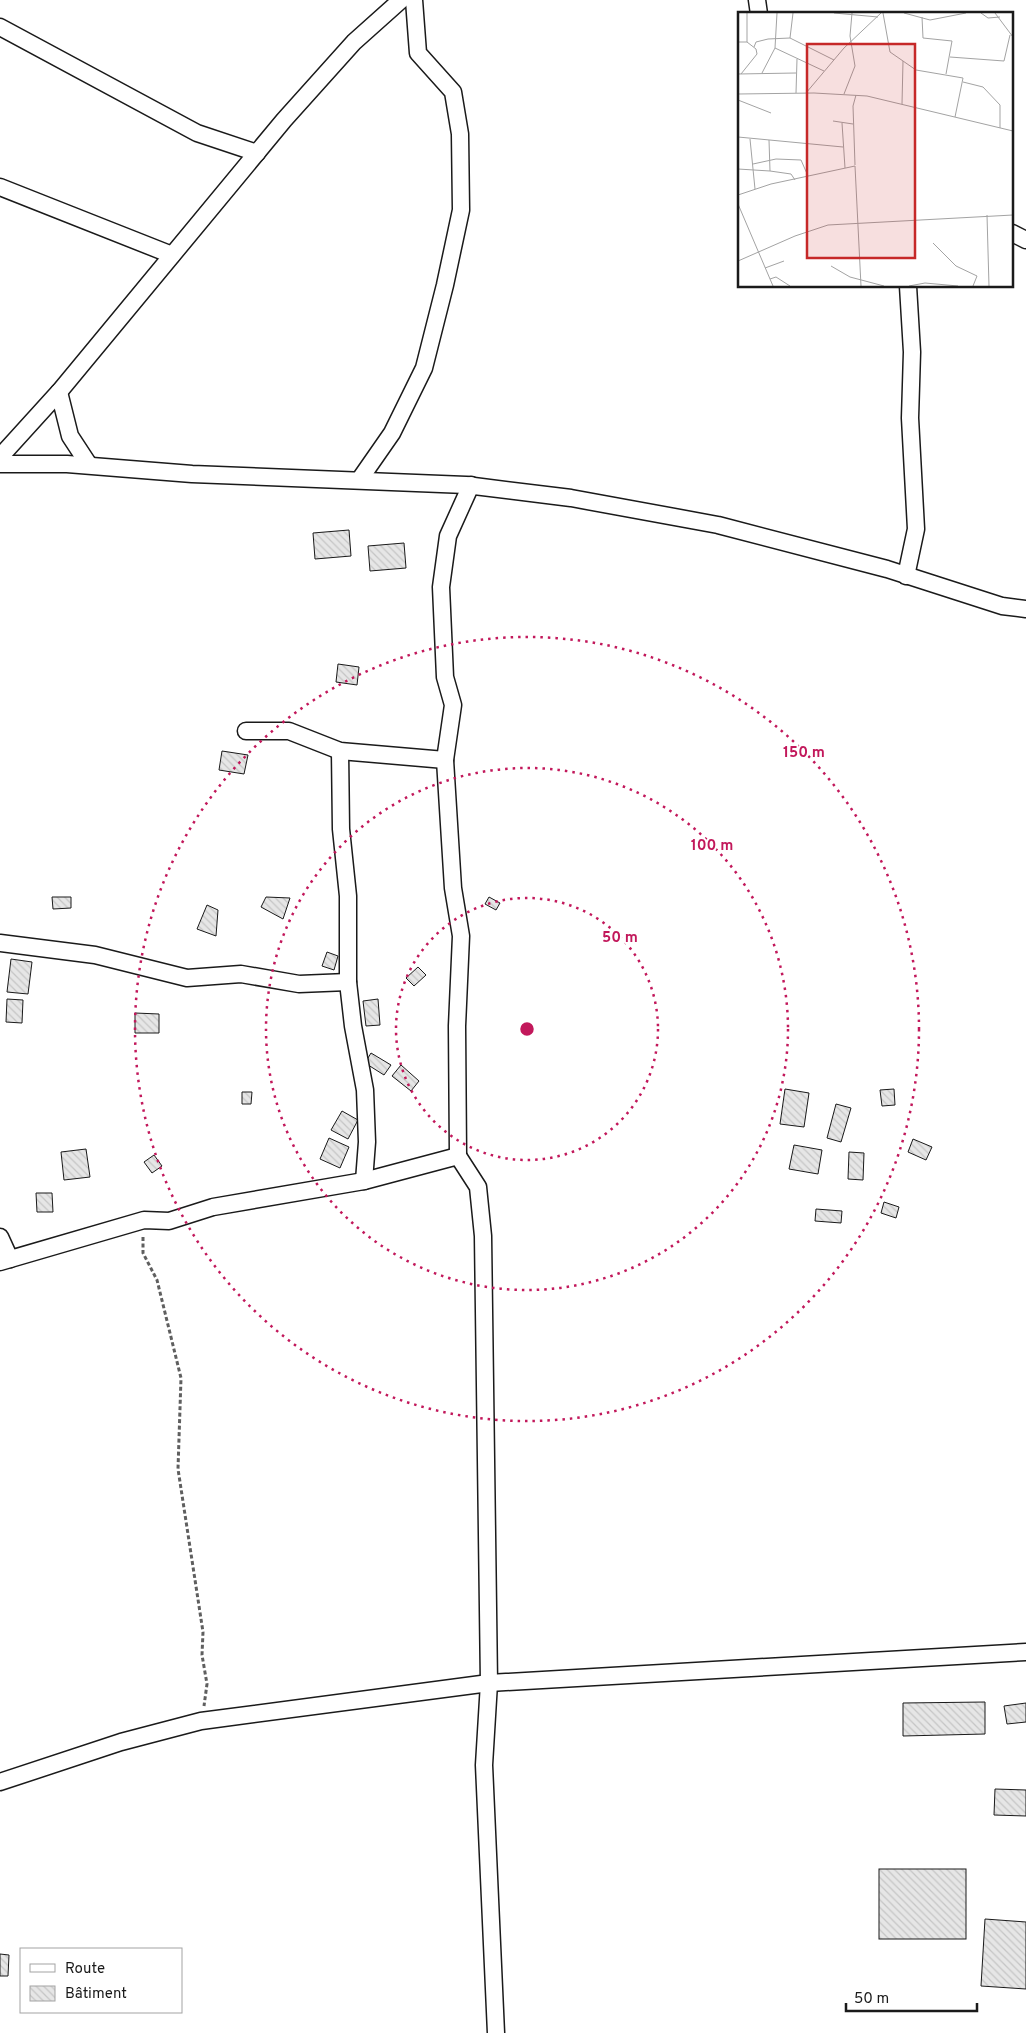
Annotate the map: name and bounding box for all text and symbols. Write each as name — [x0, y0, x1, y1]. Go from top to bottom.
inset map — [738, 12, 1014, 288]
text: 150 m — [783, 744, 825, 763]
text: 100 m — [691, 837, 733, 856]
text: 50 m — [602, 929, 638, 948]
centre of rings — [518, 1020, 536, 1038]
legend — [20, 1948, 182, 2013]
text: Route — [65, 1960, 105, 1979]
scale bar — [846, 1980, 977, 2012]
text: Bâtiment — [65, 1985, 127, 2004]
text: 50 m — [854, 1990, 889, 2009]

